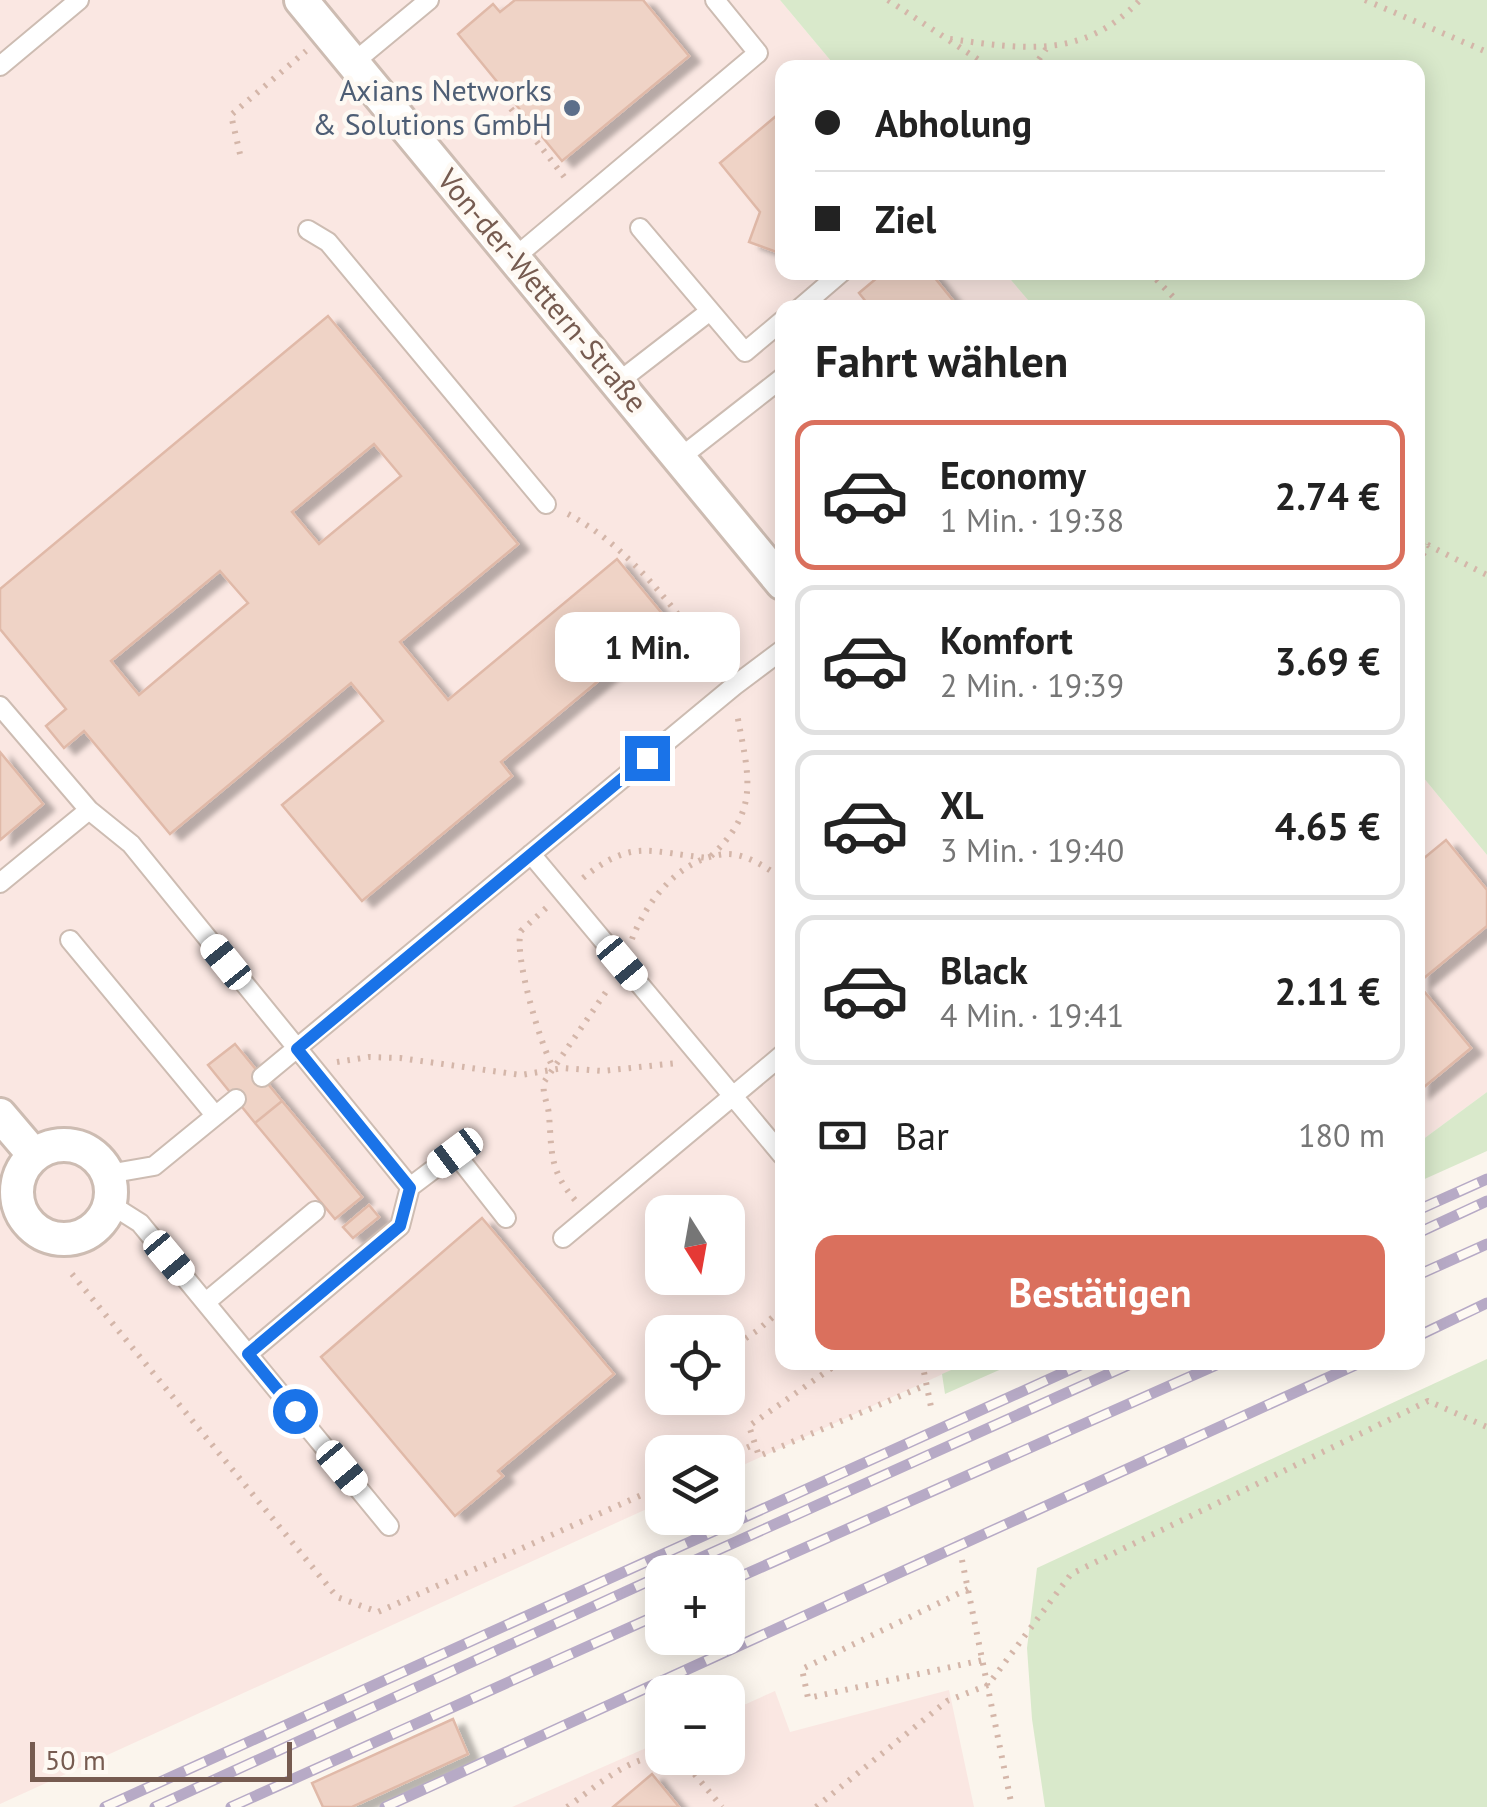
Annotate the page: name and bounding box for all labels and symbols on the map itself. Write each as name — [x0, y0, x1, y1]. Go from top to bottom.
place label: Axians Networks & Solutions GmbH — [312, 70, 552, 143]
marker: Axians Networks & Solutions GmbH — [561, 97, 583, 119]
street label: Von-der-Wettern-Straße — [429, 159, 657, 420]
callout: 1 Min. — [554, 613, 740, 683]
route end — [625, 736, 670, 781]
car — [195, 929, 257, 995]
car — [591, 930, 653, 996]
car — [422, 1123, 488, 1183]
north arrow — [645, 1195, 745, 1295]
car — [138, 1225, 200, 1291]
route start — [273, 1389, 318, 1434]
car — [311, 1435, 373, 1501]
scale bar — [30, 1737, 292, 1782]

